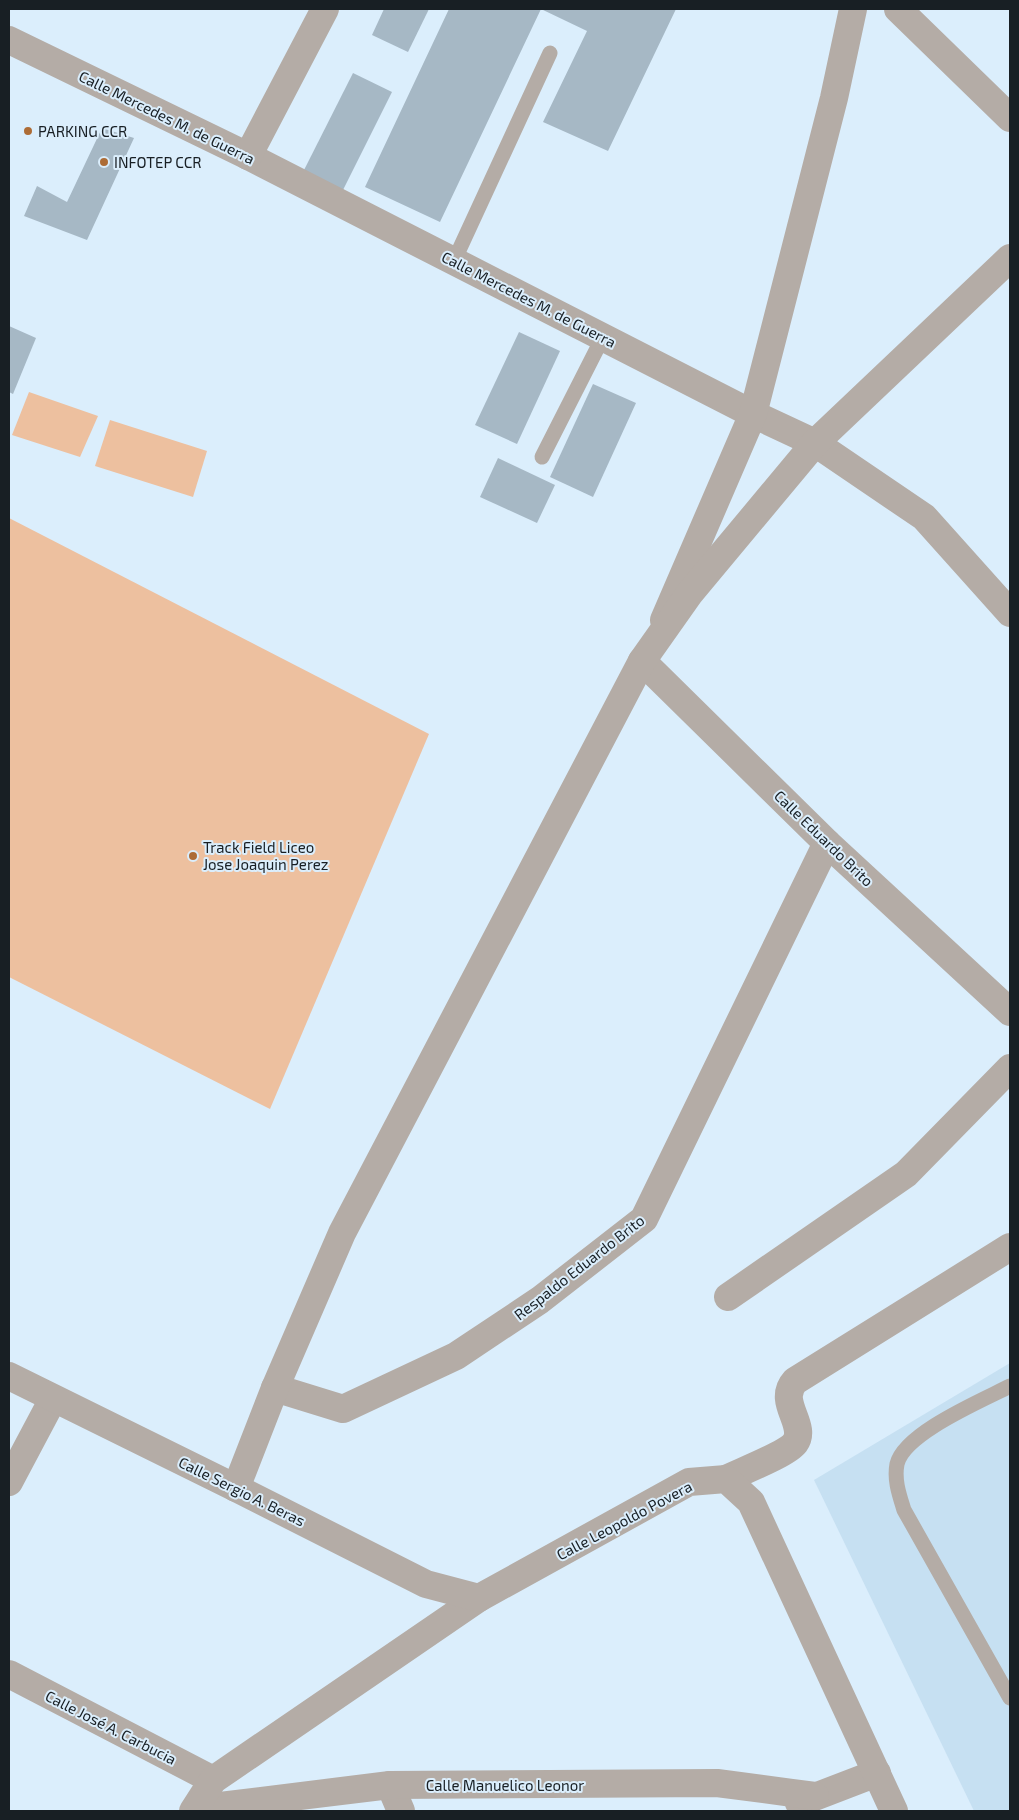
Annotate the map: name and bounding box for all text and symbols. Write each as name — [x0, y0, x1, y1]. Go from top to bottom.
street label: Calle Mercedes M. de Guerra — [76, 67, 258, 167]
place label: PARKING CCR — [38, 122, 127, 140]
marker: PARKING CCR — [22, 125, 34, 137]
place label: INFOTEP CCR — [114, 153, 202, 171]
marker: INFOTEP CCR — [98, 156, 110, 168]
street label: Calle Mercedes M. de Guerra — [439, 247, 619, 351]
street label: Calle Eduardo Brito — [771, 786, 877, 890]
place label: Track Field Liceo Jose Joaquin Perez — [203, 838, 328, 873]
marker: Track Field Liceo Jose Joaquin Perez — [187, 850, 199, 862]
street label: Respaldo Eduardo Brito — [510, 1211, 648, 1323]
street label: Calle Sergio A. Beras — [176, 1453, 308, 1529]
street label: Calle Leopoldo Povera — [553, 1477, 695, 1563]
street label: Calle José A. Carbucia — [43, 1686, 179, 1768]
street label: Calle Manuelico Leonor — [426, 1776, 584, 1794]

